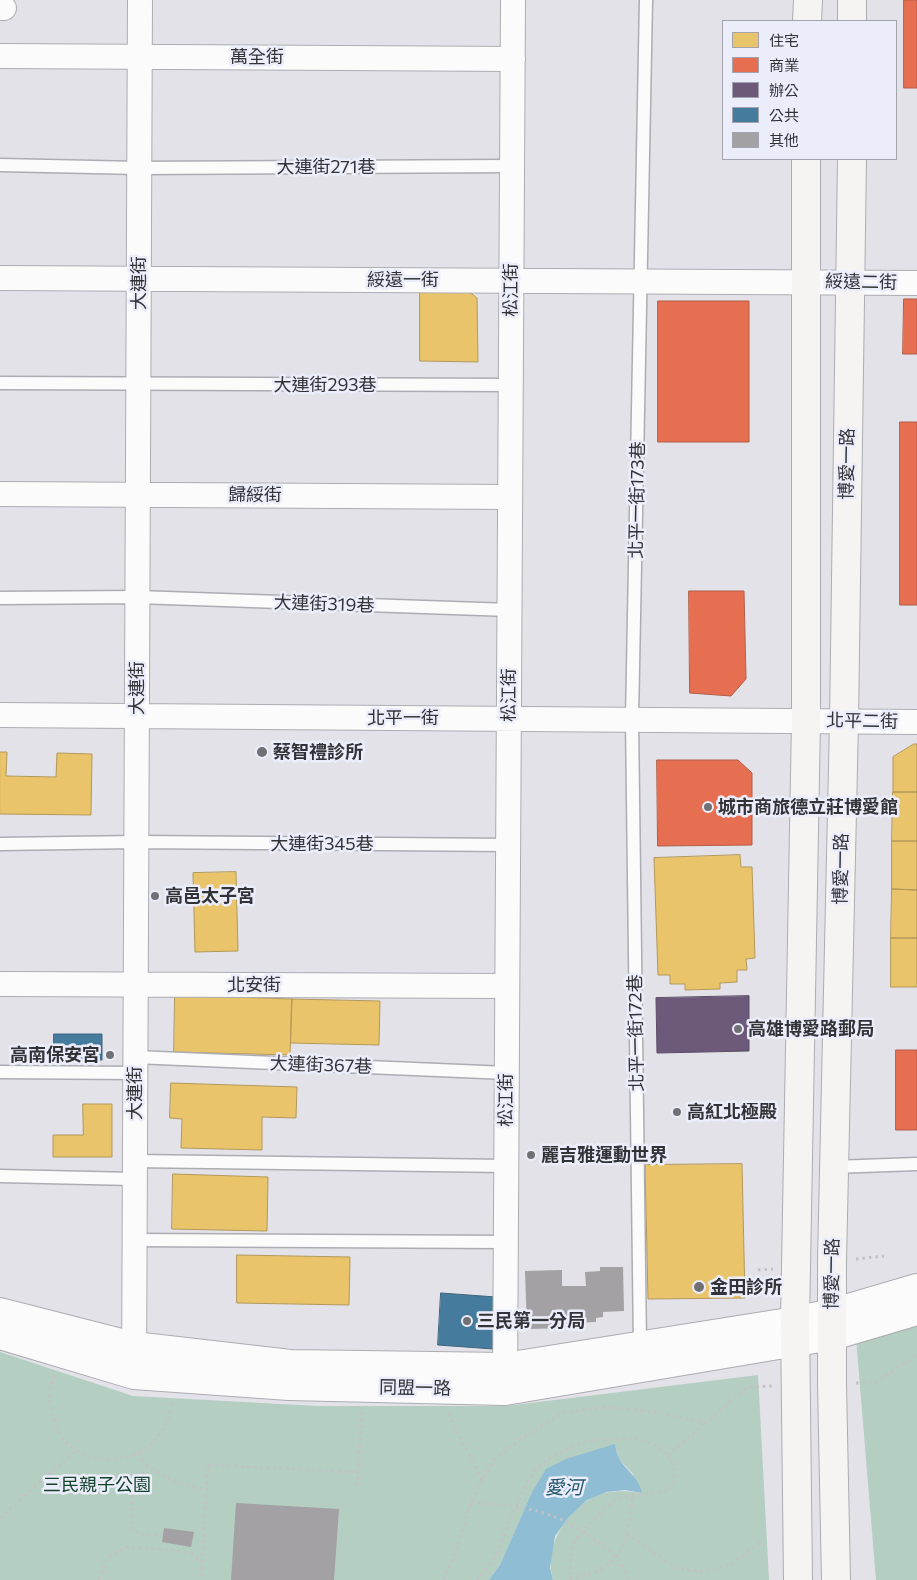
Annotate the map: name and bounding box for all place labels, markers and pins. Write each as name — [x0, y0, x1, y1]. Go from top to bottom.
place label: 蔡智禮診所 — [273, 741, 363, 763]
marker: 蔡智禮診所 — [255, 745, 269, 759]
place label: 城市商旅德立莊博愛館 — [718, 796, 898, 818]
marker: 城市商旅德立莊博愛館 — [702, 801, 714, 813]
place label: 高邑太子宮 — [165, 885, 255, 907]
marker: 高邑太子宮 — [149, 890, 161, 902]
place label: 高雄博愛路郵局 — [748, 1018, 874, 1040]
marker: 高雄博愛路郵局 — [732, 1023, 744, 1035]
place label: 高南保安宮 — [10, 1044, 100, 1066]
marker: 高南保安宮 — [104, 1049, 116, 1061]
place label: 高紅北極殿 — [687, 1101, 777, 1123]
marker: 高紅北極殿 — [671, 1106, 683, 1118]
place label: 麗吉雅運動世界 — [541, 1144, 667, 1166]
marker: 麗吉雅運動世界 — [525, 1149, 537, 1161]
place label: 金田診所 — [710, 1276, 782, 1298]
marker: 金田診所 — [692, 1280, 706, 1294]
place label: 三民第一分局 — [477, 1310, 585, 1332]
marker: 三民第一分局 — [461, 1315, 473, 1327]

